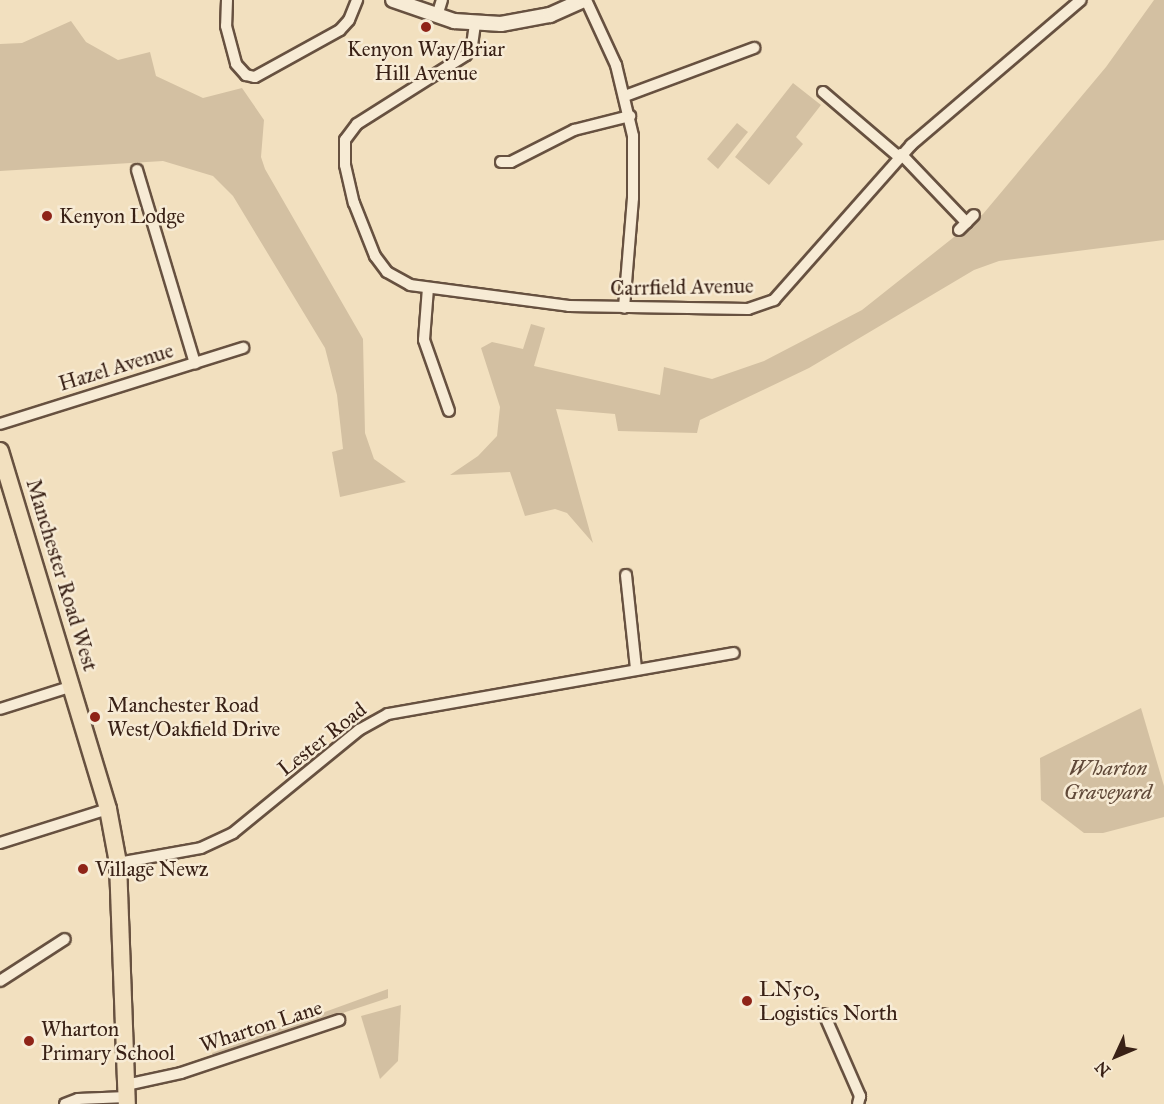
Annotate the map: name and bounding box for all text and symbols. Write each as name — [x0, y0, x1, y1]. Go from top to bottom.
marker: Kenyon Way/Briar Hill Avenue — [419, 20, 433, 34]
place label: Kenyon Way/Briar Hill Avenue — [347, 36, 505, 86]
place label: Kenyon Lodge — [59, 203, 185, 229]
marker: Kenyon Lodge — [40, 209, 54, 223]
street label: Carrfield Avenue — [610, 273, 754, 301]
street label: Hazel Avenue — [56, 338, 176, 396]
street label: Manchester Road West — [21, 476, 103, 674]
place label: Manchester Road West/Oakfield Drive — [107, 692, 280, 742]
street label: Lester Road — [273, 697, 371, 781]
marker: Manchester Road West/Oakfield Drive — [88, 710, 102, 724]
park label: Wharton Graveyard — [1064, 755, 1152, 805]
place label: Village Newz — [95, 856, 208, 882]
marker: Village Newz — [76, 862, 90, 876]
place label: LN50, Logistics North — [759, 976, 898, 1026]
street label: Wharton Lane — [197, 994, 325, 1058]
marker: LN50, Logistics North — [740, 994, 754, 1008]
place label: Wharton Primary School — [41, 1016, 175, 1066]
north arrow — [1086, 1026, 1146, 1086]
marker: Wharton Primary School — [22, 1034, 36, 1048]
text: N — [1091, 1057, 1114, 1080]

